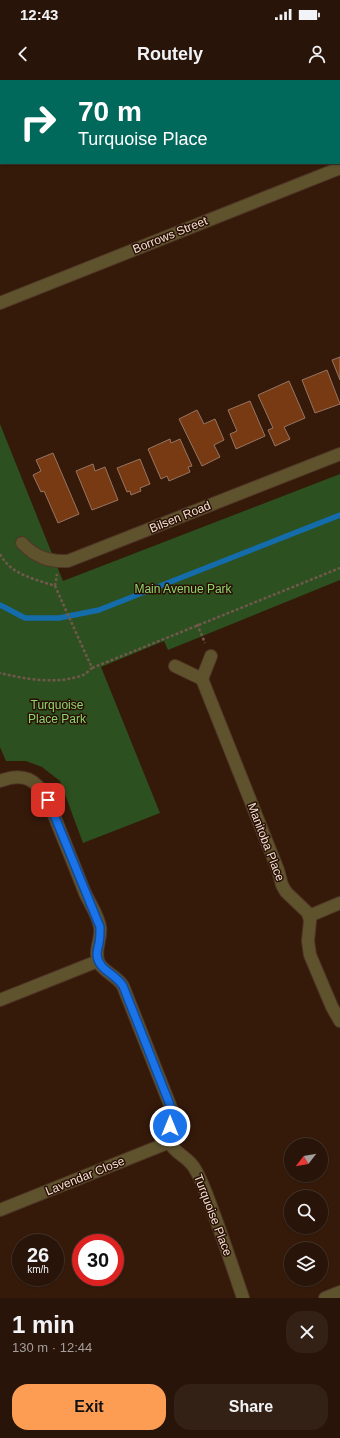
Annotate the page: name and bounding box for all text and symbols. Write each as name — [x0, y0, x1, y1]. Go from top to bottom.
text: 12:43 — [20, 6, 58, 23]
icon: back — [12, 43, 34, 65]
icon: person — [306, 43, 328, 65]
text: Routely — [137, 44, 203, 64]
icon: right — [12, 96, 64, 148]
text: 70 m — [78, 96, 142, 127]
text: Turquoise Place — [78, 129, 207, 149]
street label: Borrows Street — [131, 213, 210, 256]
street label: Bilsen Road — [147, 498, 213, 536]
park label: Main Avenue Park — [134, 582, 233, 596]
park label: Turquoise Place Park — [28, 698, 87, 726]
pin — [31, 783, 65, 817]
icon: arrive — [37, 789, 59, 811]
street label: Manitoba Place — [245, 801, 287, 883]
position arrow — [149, 1105, 191, 1147]
north arrow — [284, 1138, 328, 1182]
map controls — [284, 1138, 328, 1286]
street label: Lavendar Close — [43, 1154, 127, 1198]
street label: Turquoise Place — [191, 1172, 235, 1258]
button: search — [284, 1190, 328, 1234]
speed limit sign: 30 — [72, 1234, 124, 1286]
button: layers — [284, 1242, 328, 1286]
text: 26 — [27, 1244, 49, 1266]
text: km/h — [27, 1264, 49, 1275]
text: 1 min — [12, 1311, 75, 1338]
button: close — [286, 1311, 328, 1353]
text: 130 m · 12:44 — [12, 1340, 92, 1355]
button: Exit — [12, 1384, 166, 1430]
button: Share — [174, 1384, 328, 1430]

